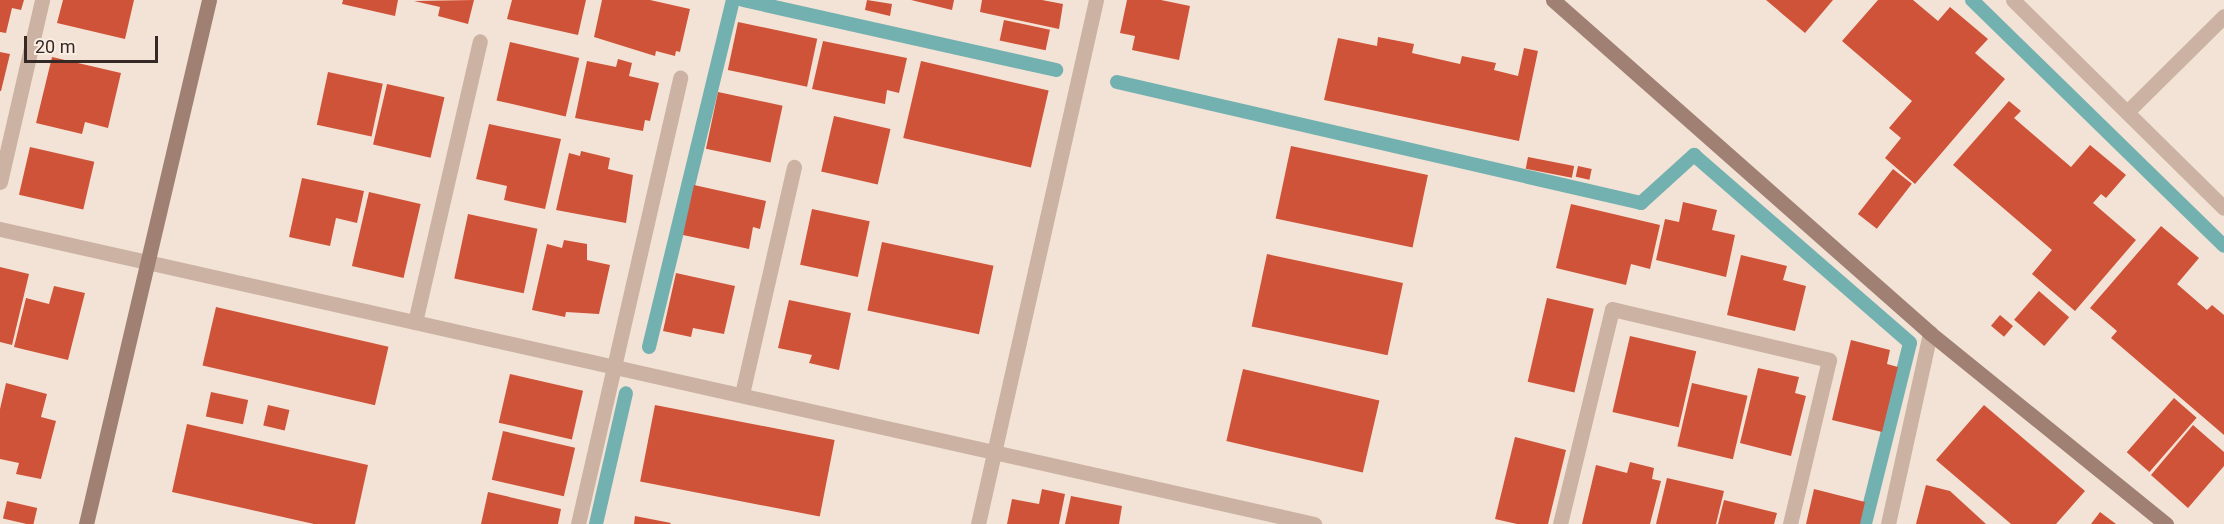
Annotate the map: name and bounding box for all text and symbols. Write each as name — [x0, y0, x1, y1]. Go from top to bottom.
scale bar — [27, 24, 160, 62]
text: 20 m — [35, 36, 75, 57]

